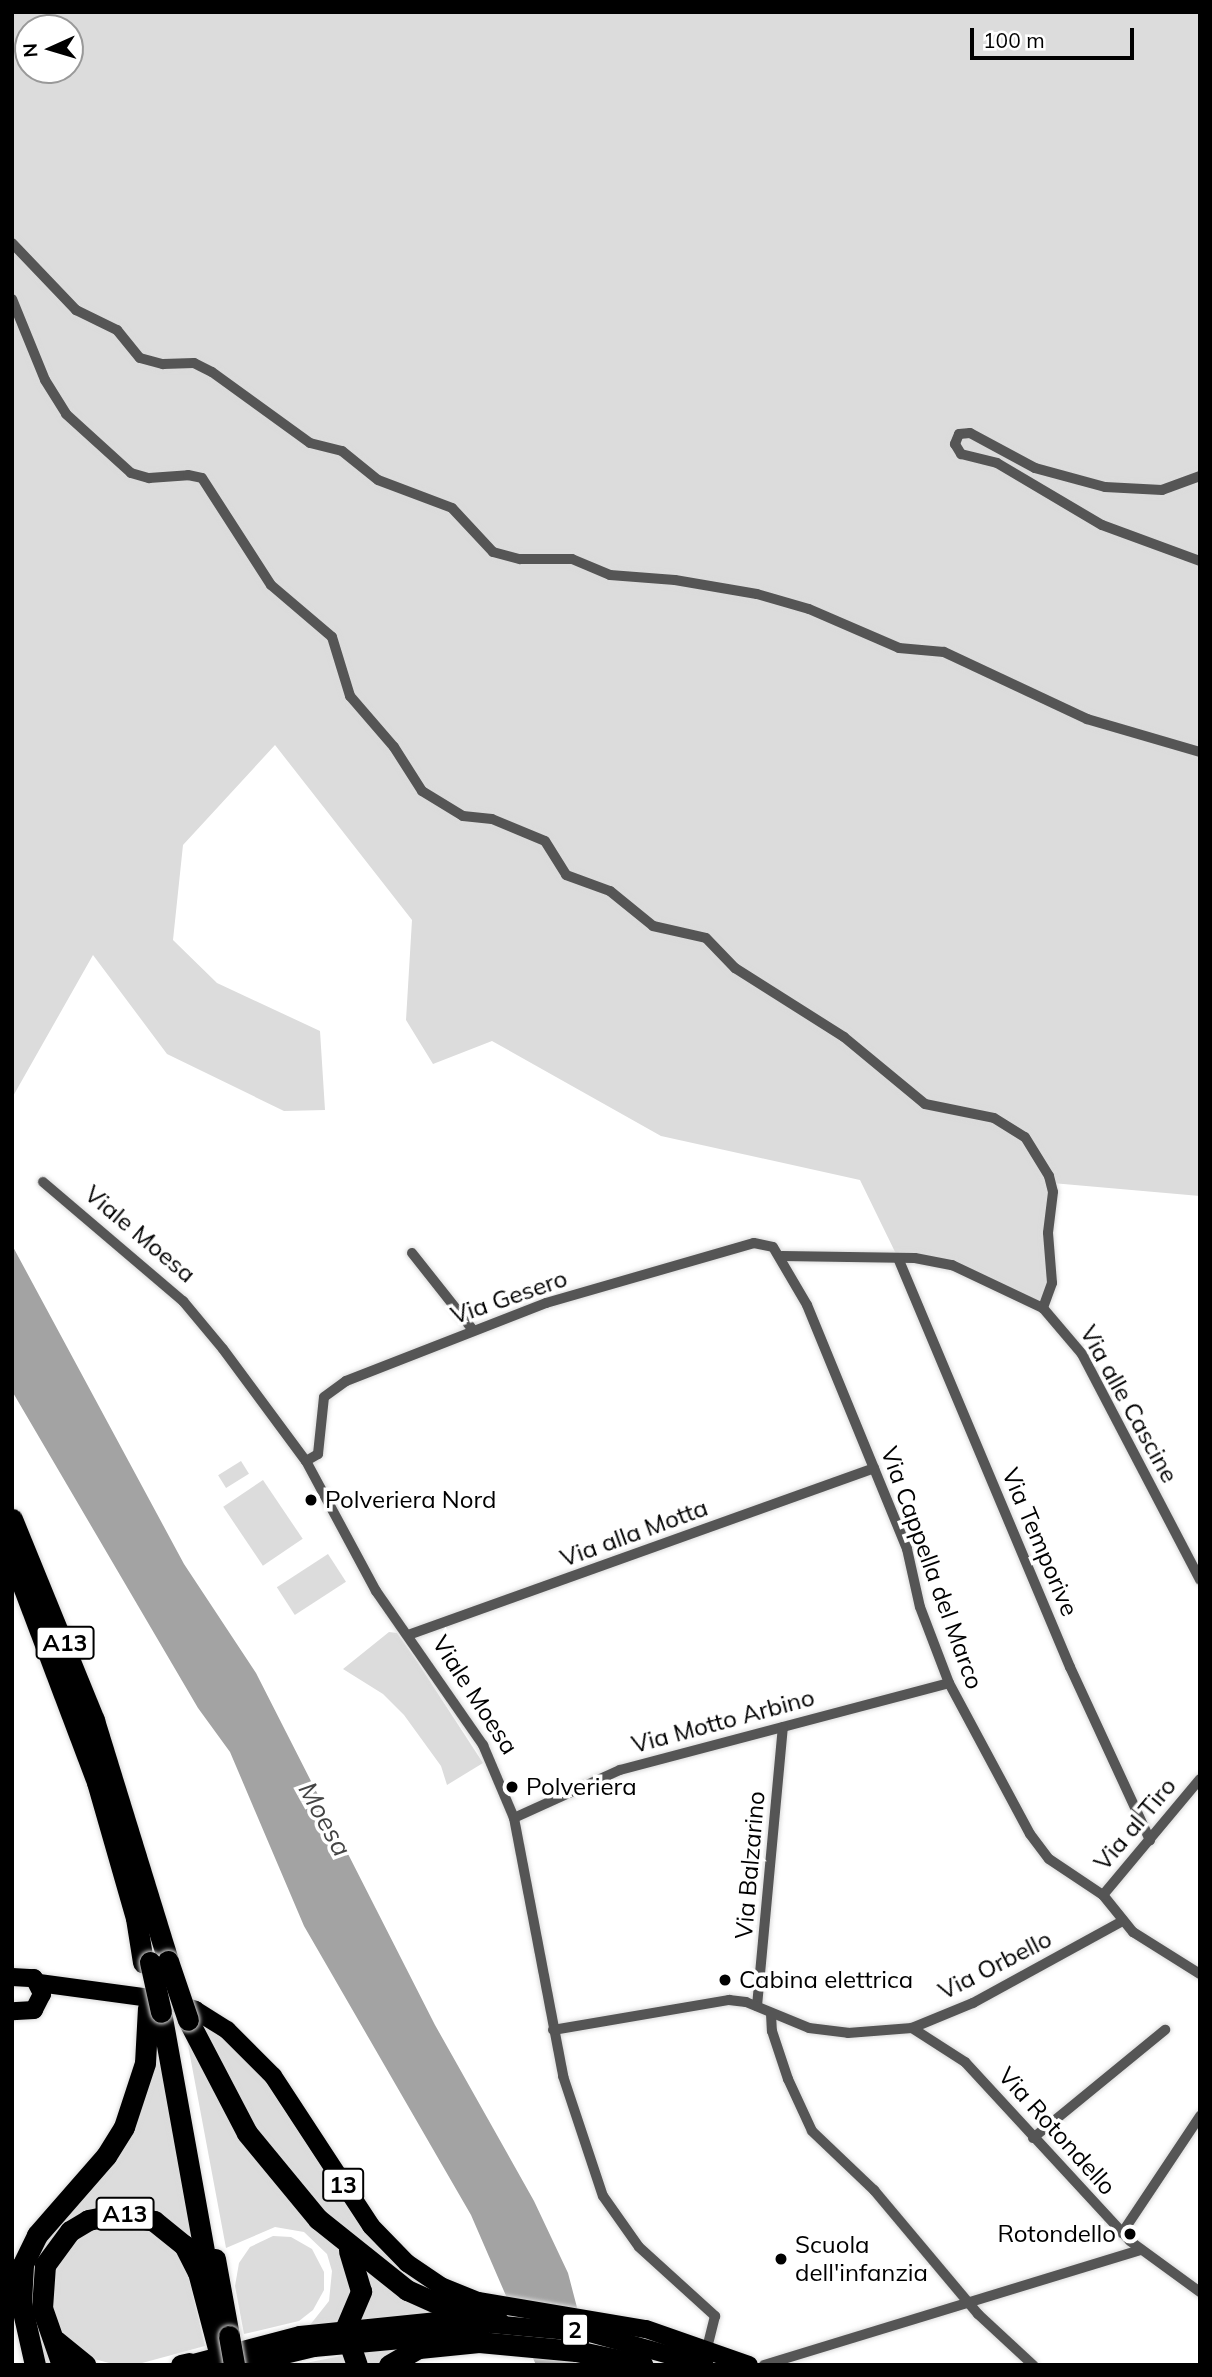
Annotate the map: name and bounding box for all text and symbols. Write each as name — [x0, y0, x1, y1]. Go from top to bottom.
north arrow — [14, 14, 84, 84]
scale bar — [974, 14, 1138, 58]
text: 100 m — [983, 27, 1045, 53]
text: N — [18, 42, 43, 58]
street label: Viale Moesa — [79, 1179, 201, 1289]
street label: Via Gesero — [447, 1264, 571, 1330]
street label: Via alle Cascine — [1074, 1320, 1184, 1488]
street label: Via Cappella del Marco — [875, 1443, 989, 1693]
street label: Via Temporive — [996, 1464, 1084, 1620]
place label: Polveriera Nord — [325, 1486, 496, 1514]
marker: Polveriera Nord — [303, 1492, 319, 1508]
street label: Via alla Motta — [556, 1493, 712, 1573]
road number: A13 — [35, 1624, 95, 1662]
street label: Viale Moesa — [426, 1630, 524, 1760]
street label: Via Motto Arbino — [629, 1683, 817, 1759]
street label: Via al Tiro — [1088, 1772, 1182, 1876]
place label: Polveriera — [526, 1773, 637, 1801]
water label: Moesa — [292, 1777, 358, 1861]
marker: Polveriera — [504, 1779, 520, 1795]
street label: Via Balzarino — [729, 1790, 771, 1940]
street label: Via Orbello — [934, 1924, 1056, 2006]
place label: Cabina elettrica — [739, 1966, 913, 1994]
marker: Cabina elettrica — [717, 1972, 733, 1988]
street label: Via Rotondello — [992, 2061, 1122, 2201]
road number: 13 — [322, 2166, 364, 2204]
road number: A13 — [95, 2194, 155, 2234]
place label: Rotondello — [997, 2220, 1116, 2248]
marker: Rotondello — [1122, 2226, 1138, 2242]
place label: Scuola dell'infanzia — [795, 2231, 928, 2287]
marker: Scuola dell'infanzia — [773, 2251, 789, 2267]
road number: 2 — [561, 2310, 589, 2350]

